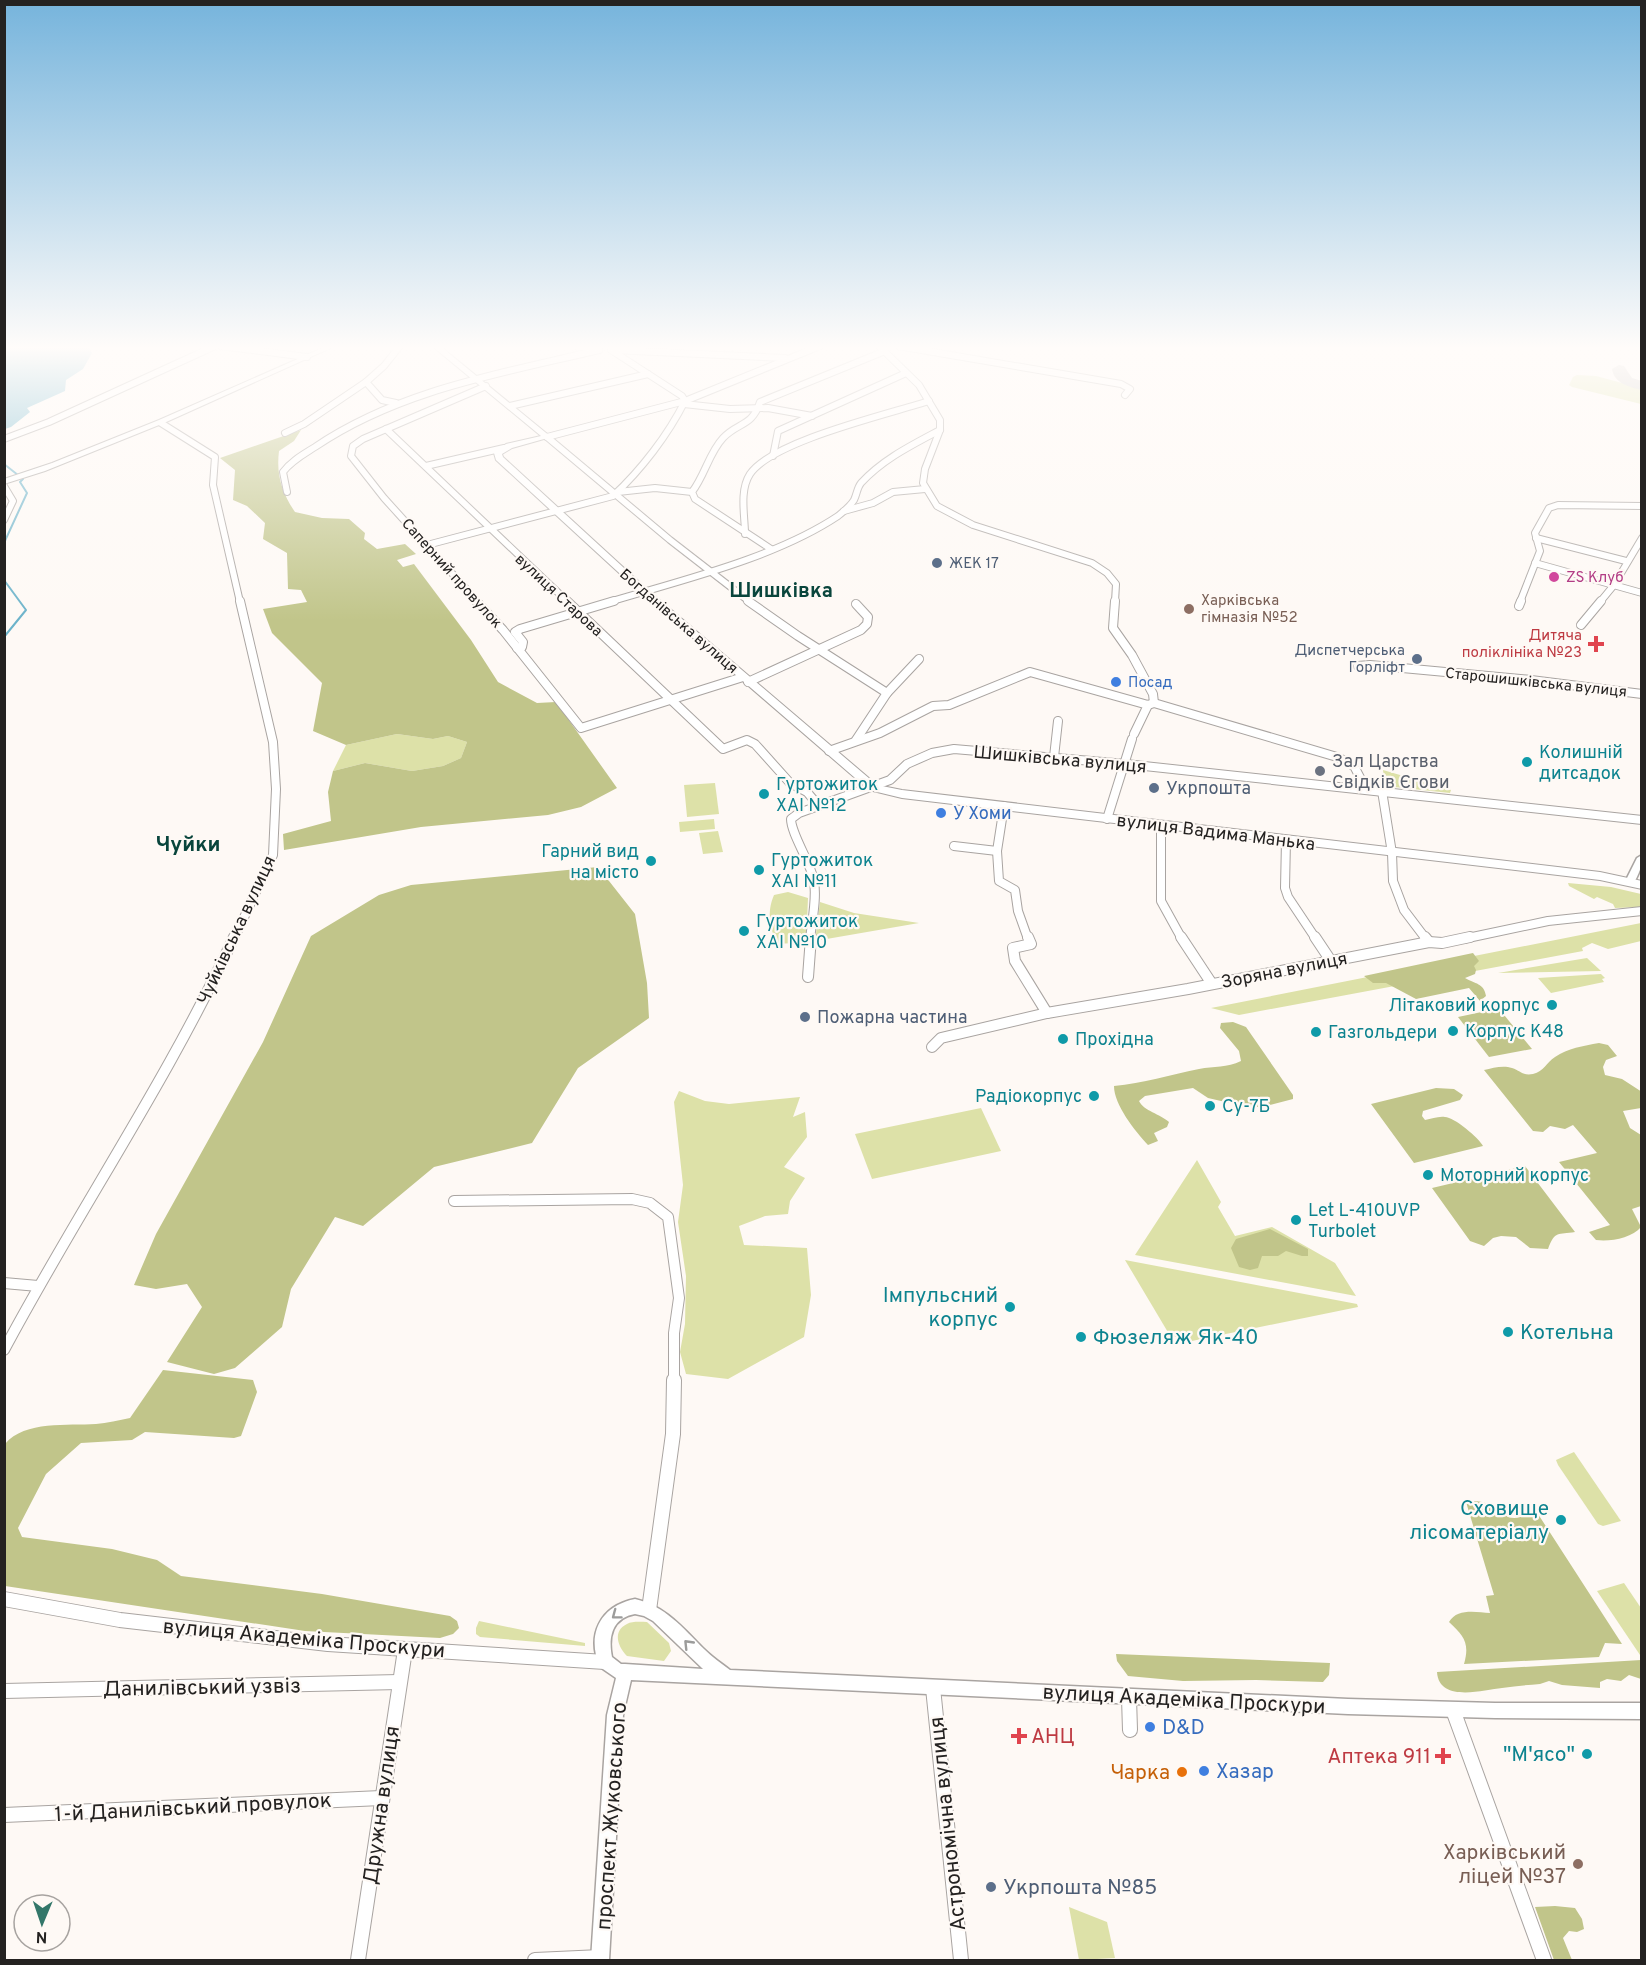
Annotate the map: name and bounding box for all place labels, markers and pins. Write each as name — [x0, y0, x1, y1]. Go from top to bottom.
place label: ЖЕК 17 — [949, 555, 999, 574]
marker: ЖЕК 17 — [930, 556, 944, 570]
place label: ZS Клуб — [1566, 569, 1624, 588]
marker: ZS Клуб — [1547, 570, 1561, 584]
place label: Харківська гімназія №52 — [1201, 592, 1298, 628]
marker: Харківська гімназія №52 — [1182, 602, 1196, 616]
place label: Дитяча поліклініка №23 — [1462, 627, 1582, 663]
marker: Дитяча поліклініка №23 — [1587, 635, 1605, 653]
place label: Диспетчерська Горліфт — [1294, 642, 1405, 678]
marker: Диспетчерська Горліфт — [1410, 652, 1424, 666]
place label: Посад — [1128, 674, 1173, 693]
marker: Посад — [1109, 675, 1123, 689]
place label: Колишній дитсадок — [1539, 742, 1623, 786]
place label: Зал Царства Свідків Єгови — [1332, 751, 1450, 795]
marker: Колишній дитсадок — [1520, 755, 1534, 769]
marker: Зал Царства Свідків Єгови — [1313, 764, 1327, 778]
place label: Гуртожиток ХАІ №12 — [776, 774, 878, 818]
place label: Укрпошта — [1166, 778, 1251, 801]
marker: Укрпошта — [1147, 781, 1161, 795]
marker: Гуртожиток ХАІ №12 — [757, 787, 771, 801]
place label: У Хоми — [953, 803, 1012, 826]
marker: У Хоми — [934, 806, 948, 820]
place label: Гарний вид на місто — [541, 841, 639, 885]
place label: Гуртожиток ХАІ №11 — [771, 850, 873, 894]
marker: Гарний вид на місто — [644, 854, 658, 868]
marker: Гуртожиток ХАІ №11 — [752, 863, 766, 877]
place label: Гуртожиток ХАІ №10 — [756, 911, 858, 955]
marker: Гуртожиток ХАІ №10 — [737, 924, 751, 938]
place label: Літаковий корпус — [1388, 995, 1540, 1018]
marker: Літаковий корпус — [1545, 998, 1559, 1012]
place label: Пожарна частина — [817, 1007, 967, 1030]
marker: Пожарна частина — [798, 1010, 812, 1024]
place label: Корпус К48 — [1465, 1021, 1564, 1044]
place label: Газгольдери — [1328, 1022, 1437, 1045]
marker: Корпус К48 — [1446, 1024, 1460, 1038]
marker: Газгольдери — [1309, 1025, 1323, 1039]
place label: Прохідна — [1075, 1029, 1154, 1052]
marker: Прохідна — [1056, 1032, 1070, 1046]
place label: Радіокорпус — [975, 1086, 1082, 1109]
marker: Радіокорпус — [1087, 1089, 1101, 1103]
place label: Су-7Б — [1222, 1096, 1270, 1119]
marker: Су-7Б — [1203, 1099, 1217, 1113]
place label: Моторний корпус — [1440, 1165, 1589, 1188]
marker: Моторний корпус — [1421, 1168, 1435, 1182]
place label: Let L-410UVP Turbolet — [1308, 1200, 1420, 1244]
marker: Let L-410UVP Turbolet — [1289, 1213, 1303, 1227]
place label: Імпульсний корпус — [883, 1283, 998, 1334]
marker: Імпульсний корпус — [1003, 1300, 1017, 1314]
place label: Котельна — [1520, 1320, 1614, 1347]
place label: Фюзеляж Як-40 — [1093, 1325, 1258, 1352]
marker: Котельна — [1501, 1325, 1515, 1339]
marker: Фюзеляж Як-40 — [1074, 1330, 1088, 1344]
place label: Сховище лісоматеріалу — [1409, 1496, 1549, 1547]
marker: Сховище лісоматеріалу — [1554, 1513, 1568, 1527]
place label: D&D — [1162, 1715, 1205, 1742]
marker: D&D — [1143, 1720, 1157, 1734]
place label: АНЦ — [1031, 1724, 1075, 1751]
marker: АНЦ — [1012, 1729, 1026, 1743]
place label: "М'ясо" — [1503, 1742, 1575, 1769]
place label: Аптека 911 — [1327, 1744, 1431, 1771]
marker: "М'ясо" — [1580, 1747, 1594, 1761]
marker: Аптека 911 — [1436, 1749, 1450, 1763]
place label: Хазар — [1216, 1759, 1274, 1786]
place label: Чарка — [1110, 1760, 1170, 1787]
marker: Хазар — [1197, 1764, 1211, 1778]
marker: Чарка — [1175, 1765, 1189, 1779]
place label: Харківський ліцей №37 — [1443, 1840, 1566, 1891]
marker: Харківський ліцей №37 — [1571, 1857, 1585, 1871]
place label: Укрпошта №85 — [1003, 1875, 1157, 1902]
marker: Укрпошта №85 — [984, 1880, 998, 1894]

